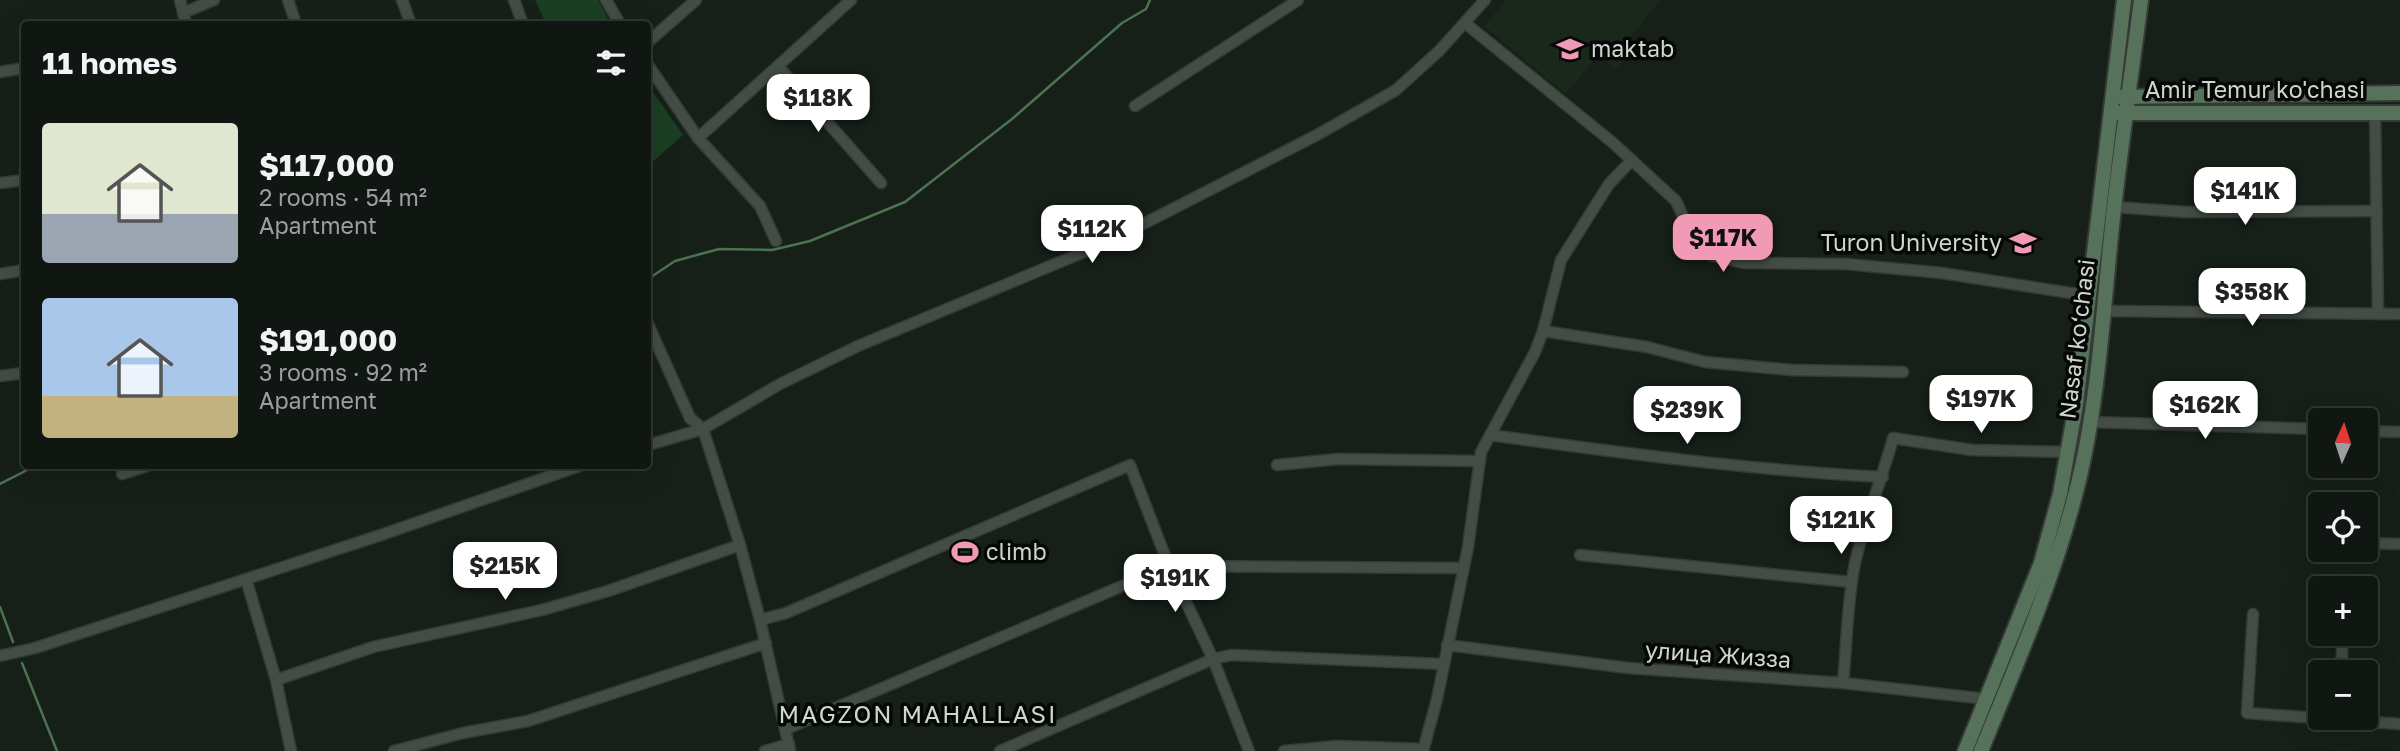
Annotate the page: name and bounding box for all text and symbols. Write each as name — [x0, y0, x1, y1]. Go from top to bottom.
school or university icon: maktab — [1555, 34, 1585, 64]
place label: maktab — [1591, 34, 1674, 62]
icon: filters — [592, 44, 630, 82]
text: 11 homes — [42, 45, 177, 81]
pin: $118K — [769, 74, 867, 134]
street label: Amir Temur ko'chasi — [2145, 75, 2365, 103]
text: $118K — [783, 83, 853, 111]
text: $117,000 — [259, 147, 394, 183]
icon: home — [98, 151, 182, 235]
pin: $141K — [2196, 168, 2294, 227]
text: $141K — [2210, 176, 2280, 204]
text: 2 rooms · 54 m² — [259, 183, 427, 211]
pin: $112K — [1043, 205, 1141, 265]
text: Apartment — [259, 211, 377, 239]
text: $112K — [1057, 214, 1127, 242]
pin: $117K — [1674, 215, 1772, 274]
text: $117K — [1689, 223, 1757, 251]
place label: Turon University — [1821, 228, 2002, 256]
school or university icon: Turon University — [2008, 228, 2038, 258]
street label: Nasaf ko‘chasi — [2052, 257, 2100, 420]
pin: $358K — [2203, 268, 2301, 328]
text: $358K — [2215, 277, 2289, 305]
text: $191,000 — [259, 322, 397, 358]
icon: home — [98, 326, 182, 410]
text: 3 rooms · 92 m² — [259, 358, 427, 386]
pin: $197K — [1932, 376, 2030, 435]
pin: $162K — [2156, 382, 2254, 441]
text: $197K — [1945, 384, 2017, 412]
text: Apartment — [259, 386, 377, 414]
pin: $239K — [1638, 386, 1736, 446]
text: $162K — [2169, 390, 2241, 418]
text: $239K — [1650, 395, 1724, 423]
north arrow — [2308, 408, 2378, 478]
map controls — [2308, 408, 2378, 730]
button: locate — [2308, 492, 2378, 562]
pin: $121K — [1792, 496, 1890, 556]
text: $121K — [1806, 505, 1876, 533]
sports icon: climb — [950, 537, 980, 567]
place label: climb — [986, 537, 1047, 565]
pin: $215K — [456, 542, 554, 602]
text: $215K — [469, 551, 541, 579]
pin: $191K — [1126, 554, 1224, 614]
text: $191K — [1140, 563, 1210, 591]
button: + — [2308, 576, 2378, 646]
street label: улица Жизза — [1644, 635, 1792, 673]
button: − — [2308, 660, 2378, 730]
district label: MAGZON MAHALLASI — [779, 699, 1057, 728]

